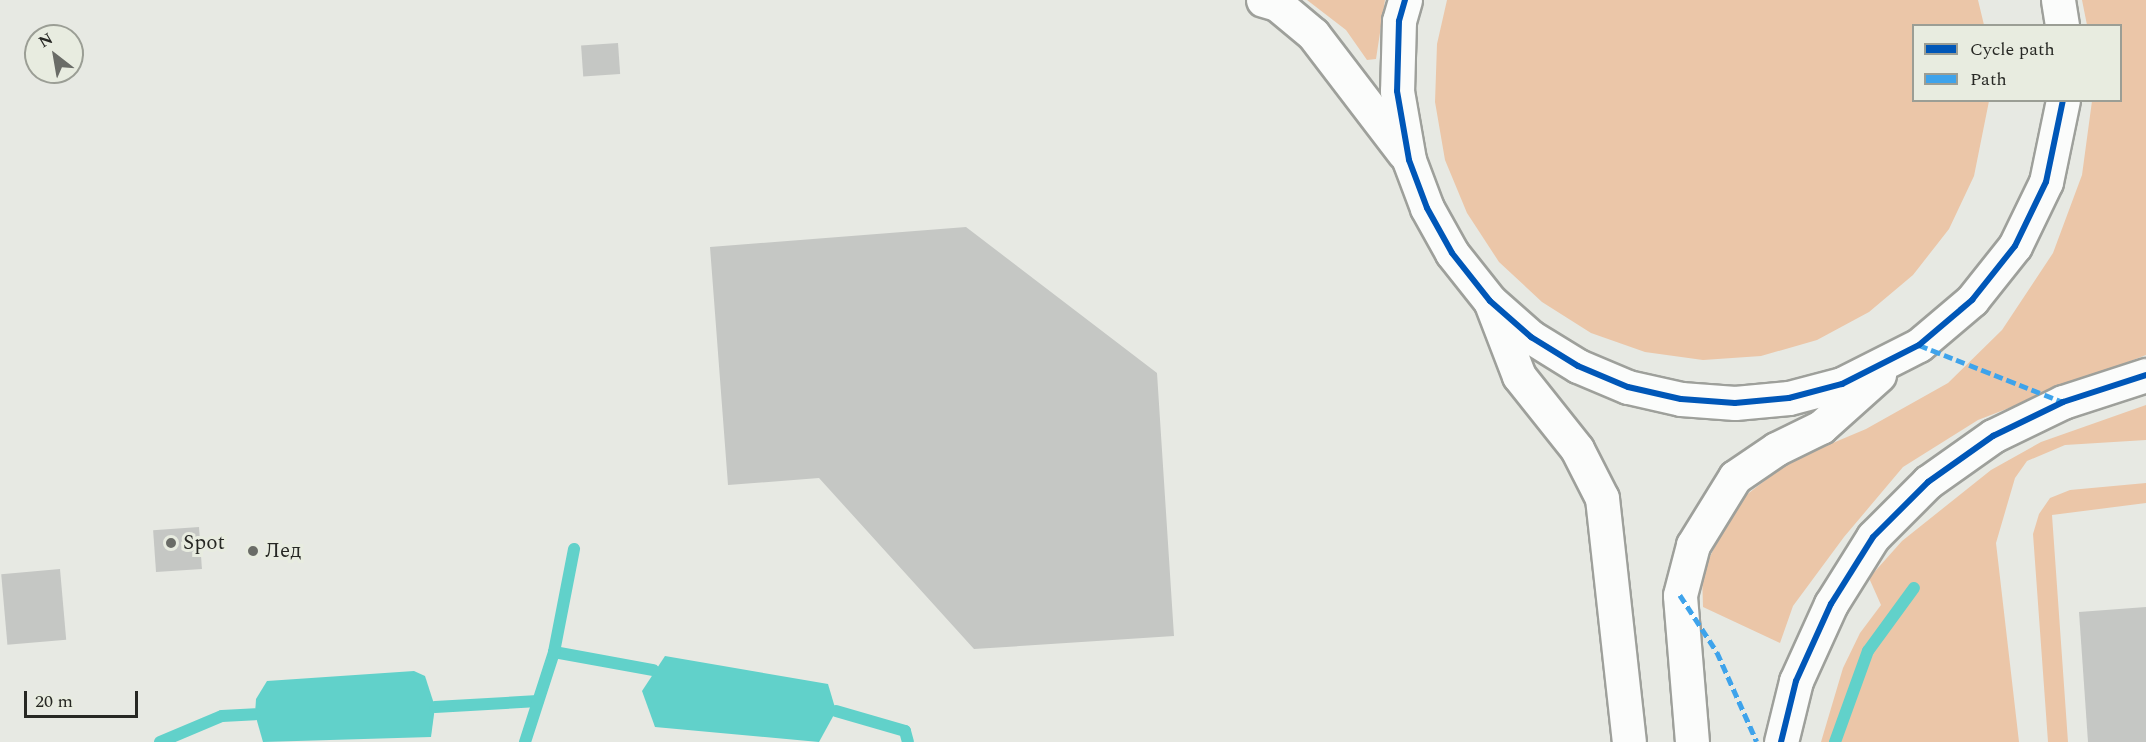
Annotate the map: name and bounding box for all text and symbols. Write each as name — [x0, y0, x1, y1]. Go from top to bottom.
north arrow — [24, 24, 84, 84]
legend — [1912, 24, 2122, 102]
text: N — [34, 27, 58, 54]
text: Cycle path — [1970, 36, 2055, 63]
text: Path — [1970, 66, 2007, 93]
place label: Spot — [183, 530, 225, 556]
marker: Spot — [164, 536, 178, 550]
place label: Лед — [265, 538, 302, 564]
marker: Лед — [246, 544, 260, 558]
scale bar — [27, 679, 141, 717]
text: 20 m — [35, 688, 73, 715]

